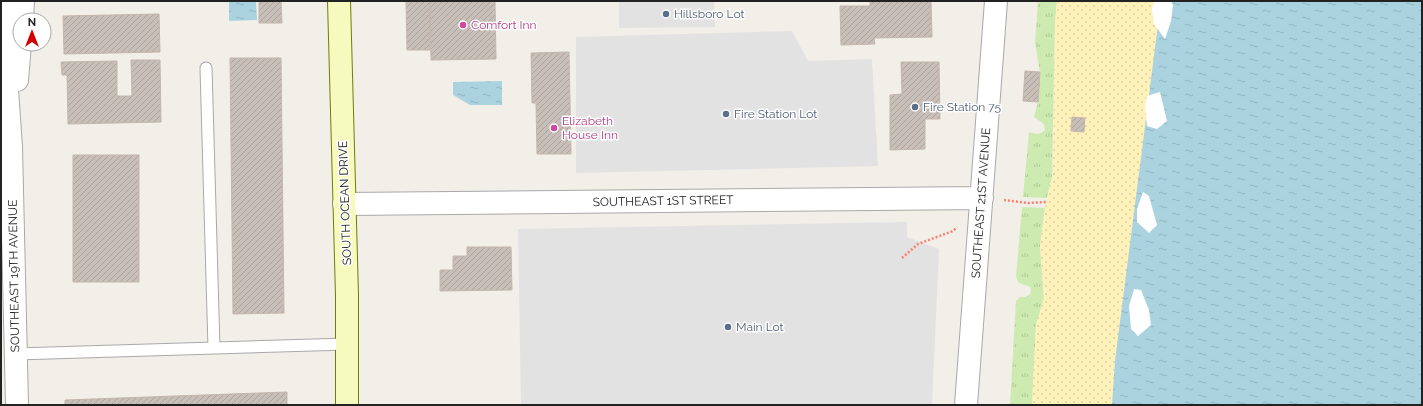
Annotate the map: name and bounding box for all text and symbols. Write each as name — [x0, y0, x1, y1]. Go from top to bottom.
place label: Hillsboro Lot — [674, 7, 745, 21]
marker: Hillsboro Lot — [661, 9, 671, 19]
north arrow — [12, 12, 52, 52]
text: N — [28, 16, 36, 29]
place label: Comfort Inn — [471, 18, 537, 32]
marker: Comfort Inn — [458, 20, 468, 30]
place label: Fire Station 75 — [923, 100, 1002, 114]
marker: Fire Station 75 — [910, 102, 920, 112]
place label: Fire Station Lot — [734, 107, 817, 121]
marker: Fire Station Lot — [721, 109, 731, 119]
place label: Elizabeth House Inn — [562, 114, 618, 142]
marker: Elizabeth House Inn — [549, 123, 559, 133]
street label: SOUTHEAST 21ST AVENUE — [969, 127, 993, 279]
street label: SOUTH OCEAN DRIVE — [336, 141, 354, 265]
street label: SOUTHEAST 1ST STREET — [592, 193, 734, 209]
street label: SOUTHEAST 19TH AVENUE — [6, 199, 22, 353]
place label: Main Lot — [736, 320, 784, 334]
marker: Main Lot — [723, 322, 733, 332]

